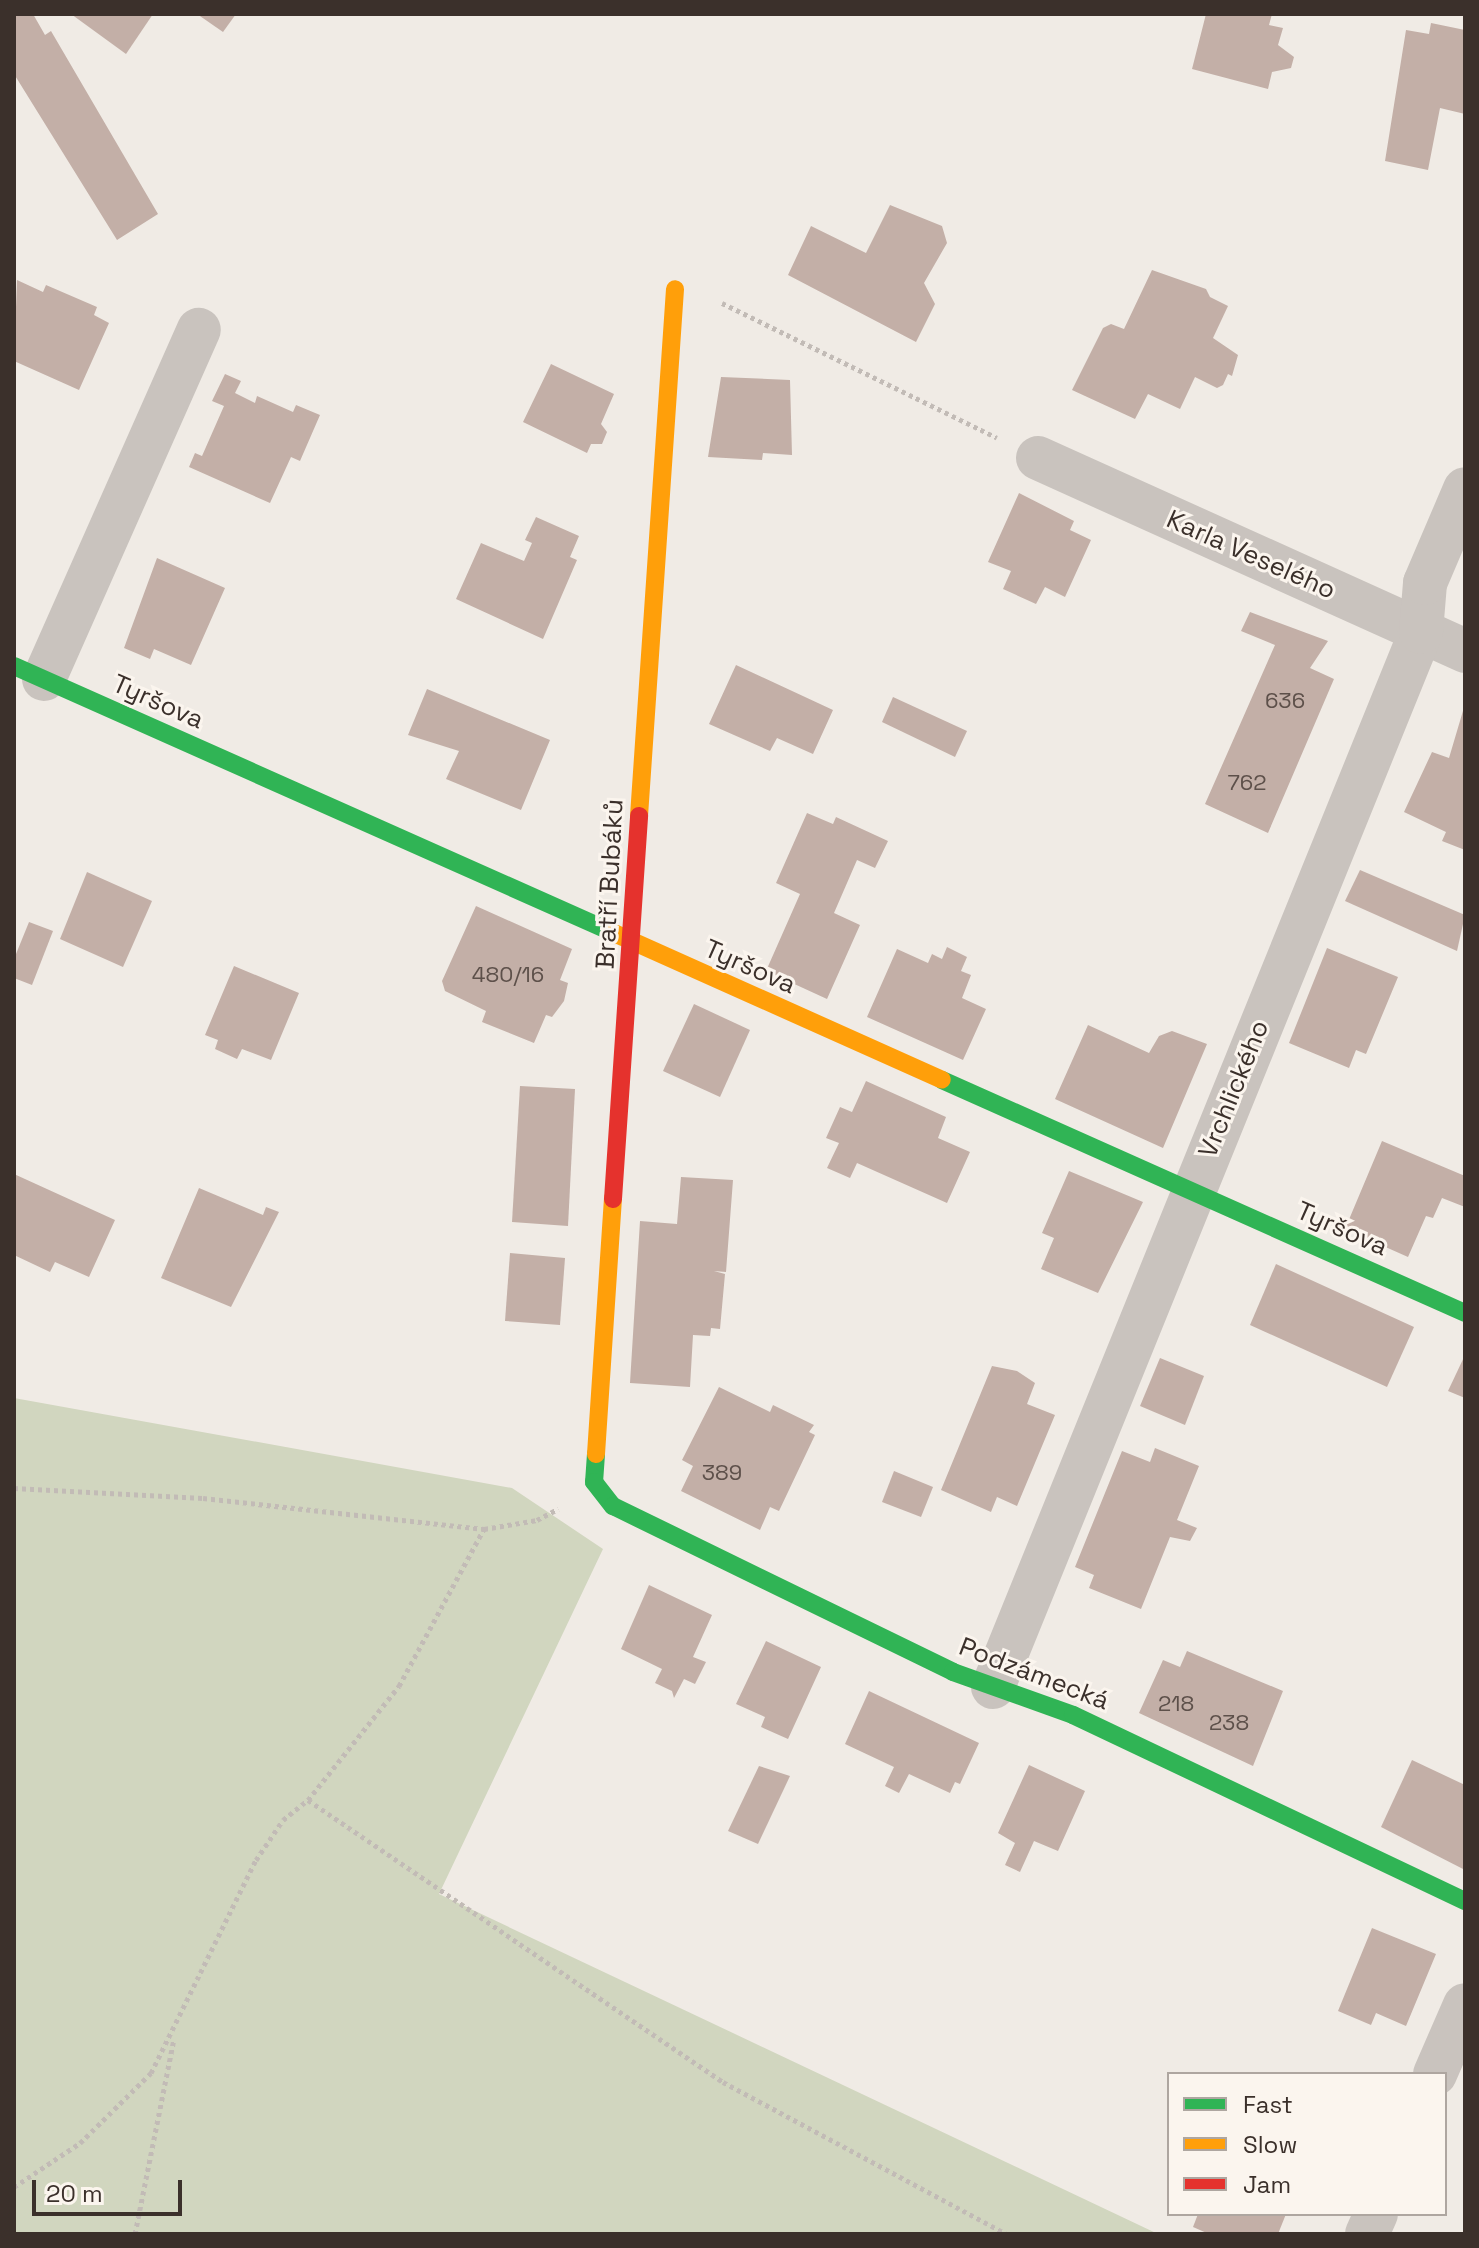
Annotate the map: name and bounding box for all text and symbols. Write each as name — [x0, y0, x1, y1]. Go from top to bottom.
street label: Karla Veselého — [1162, 504, 1340, 606]
street label: Tyršova — [108, 668, 208, 736]
house number: 636 — [1265, 688, 1305, 714]
house number: 762 — [1228, 770, 1266, 796]
street label: Bratří Bubáků — [590, 798, 630, 970]
street label: Tyršova — [700, 933, 800, 1001]
house number: 480/16 — [472, 962, 544, 988]
street label: Vrchlického — [1192, 1016, 1276, 1162]
street label: Tyršova — [1292, 1195, 1392, 1263]
house number: 389 — [702, 1460, 742, 1486]
street label: Podzámecká — [954, 1631, 1114, 1717]
house number: 218 — [1158, 1691, 1194, 1717]
house number: 238 — [1209, 1710, 1249, 1736]
legend — [1167, 2072, 1447, 2216]
text: Fast — [1243, 2089, 1293, 2120]
text: Slow — [1243, 2129, 1297, 2160]
scale bar — [36, 2164, 186, 2214]
text: Jam — [1243, 2169, 1291, 2200]
text: 20 m — [46, 2178, 103, 2209]

